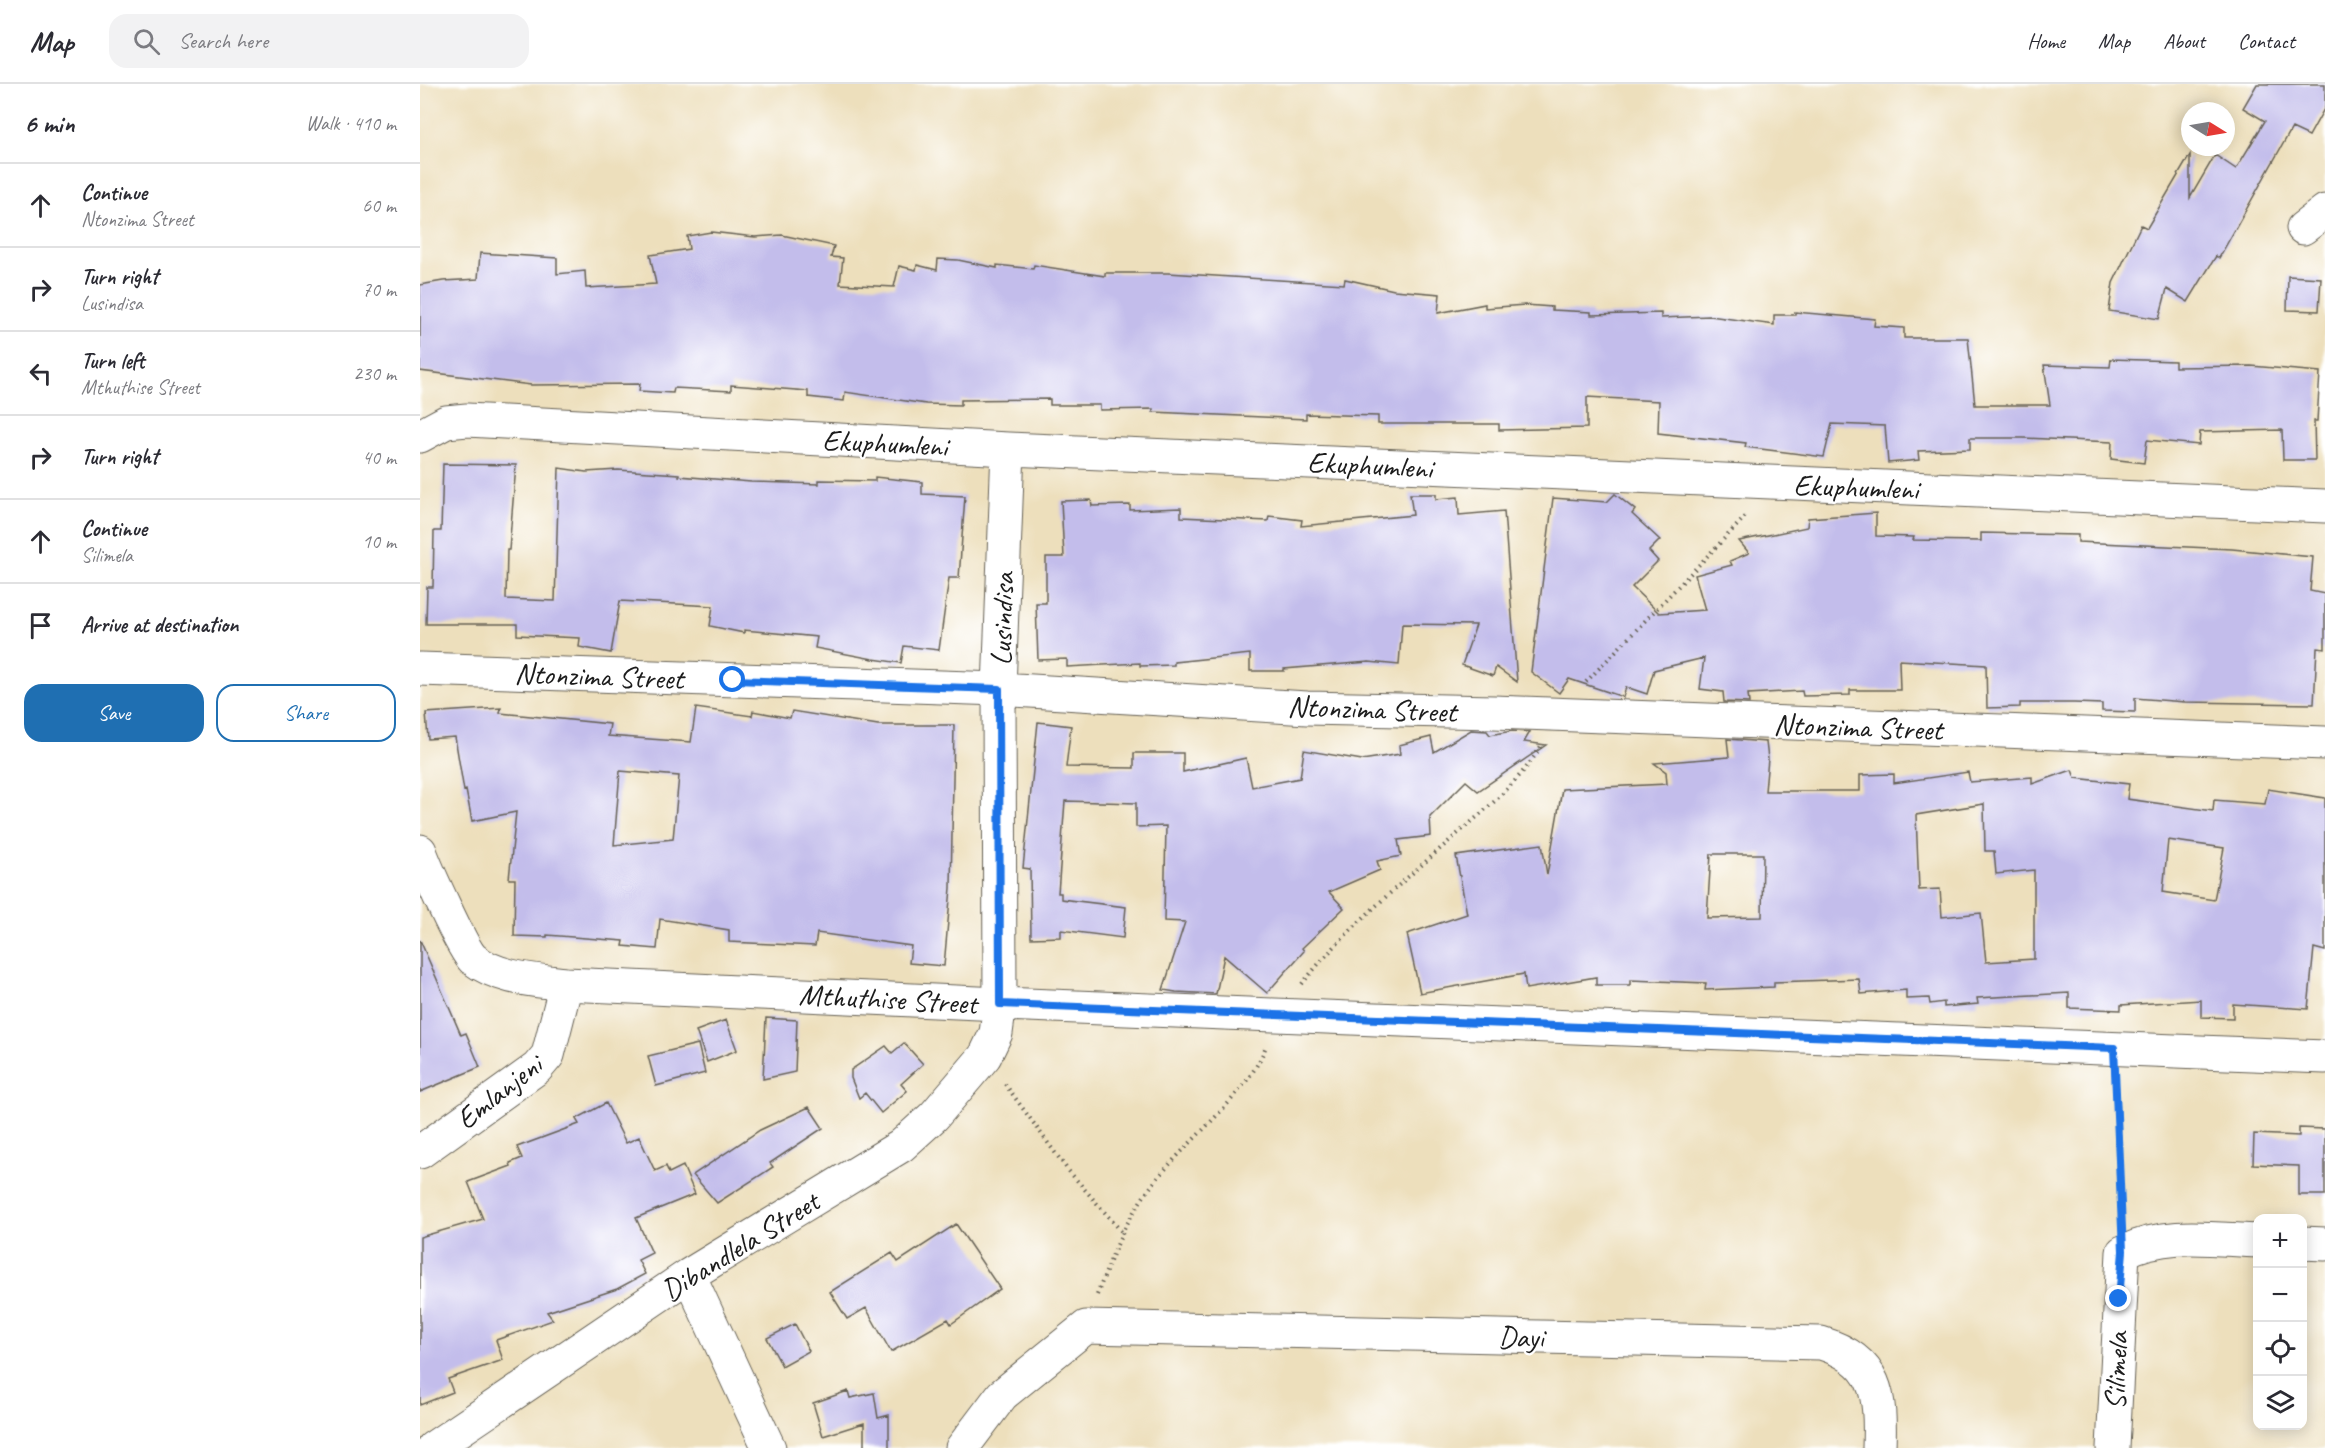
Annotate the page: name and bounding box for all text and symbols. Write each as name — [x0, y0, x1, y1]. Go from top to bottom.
search box — [109, 14, 529, 68]
text: Map — [30, 24, 73, 59]
icon: search — [130, 25, 163, 58]
text: Search here — [178, 27, 268, 55]
text: Home — [2027, 28, 2065, 54]
text: Map — [2098, 28, 2130, 54]
text: About — [2163, 28, 2205, 54]
text: Contact — [2238, 28, 2295, 54]
north arrow — [2181, 102, 2235, 156]
text: 6 min — [24, 107, 74, 140]
text: Walk · 410 m — [306, 111, 396, 136]
text: Continue — [81, 179, 147, 207]
icon: ahead — [24, 189, 57, 222]
text: 60 m — [362, 193, 396, 218]
text: Ntonzima Street — [81, 207, 194, 232]
text: Turn right — [81, 263, 158, 291]
icon: right — [24, 273, 57, 306]
text: 70 m — [362, 277, 396, 302]
text: Lusindisa — [81, 291, 143, 316]
text: Turn left — [81, 347, 145, 375]
icon: left — [24, 357, 57, 390]
text: 230 m — [353, 361, 396, 386]
text: Mthuthise Street — [81, 375, 200, 400]
street label: Ekuphumleni — [822, 421, 952, 465]
icon: right — [24, 441, 57, 474]
text: Turn right — [81, 443, 158, 471]
street label: Ekuphumleni — [1307, 443, 1437, 487]
text: 40 m — [362, 445, 396, 470]
street label: Ekuphumleni — [1793, 466, 1923, 508]
text: Continue — [81, 515, 147, 543]
icon: ahead — [24, 525, 57, 558]
text: 10 m — [362, 529, 396, 554]
text: Silimela — [81, 543, 133, 568]
street label: Lusindisa — [981, 570, 1023, 666]
icon: arrive — [24, 609, 57, 642]
text: Arrive at destination — [81, 611, 238, 639]
street label: Ntonzima Street — [514, 654, 687, 698]
route start — [719, 666, 745, 692]
button: Save — [24, 684, 204, 742]
button: Share — [216, 684, 396, 742]
street label: Ntonzima Street — [1287, 687, 1460, 731]
street label: Ntonzima Street — [1773, 705, 1946, 749]
street label: Mthuthise Street — [798, 975, 981, 1023]
street label: Emlanjeni — [448, 1044, 552, 1138]
street label: Dibandlela Street — [654, 1181, 828, 1309]
map controls — [2253, 1214, 2307, 1430]
button: + — [2253, 1214, 2307, 1268]
button: − — [2253, 1268, 2307, 1322]
route end — [2105, 1285, 2131, 1311]
street label: Dayi — [1498, 1318, 1548, 1356]
button: locate — [2253, 1322, 2307, 1376]
street label: Silimela — [2096, 1330, 2136, 1411]
button: layers — [2253, 1376, 2307, 1430]

